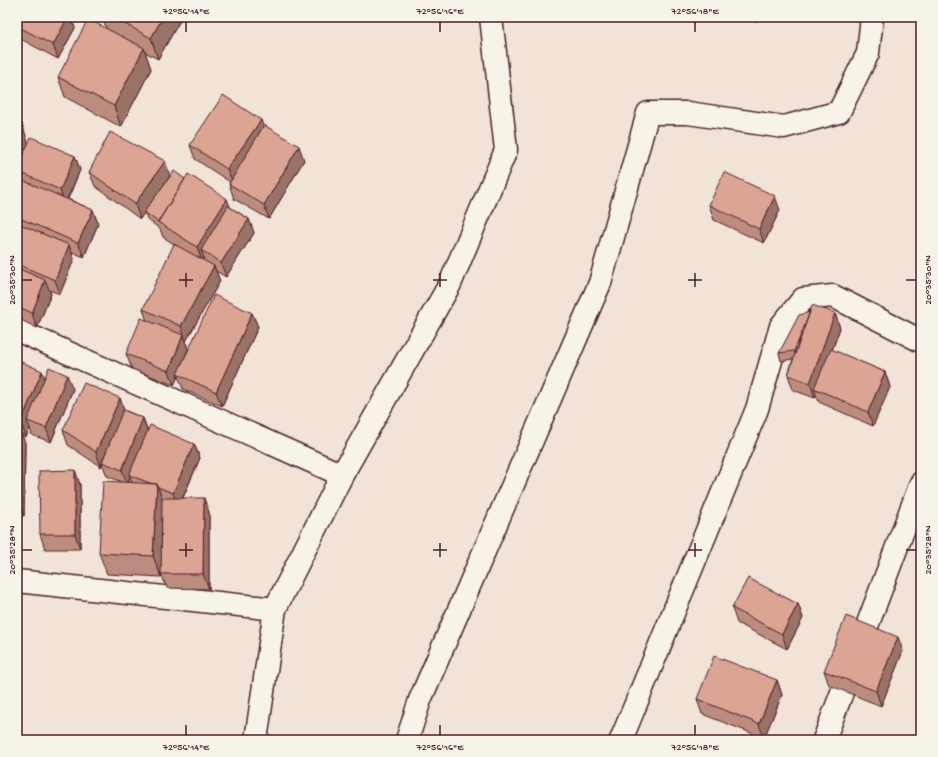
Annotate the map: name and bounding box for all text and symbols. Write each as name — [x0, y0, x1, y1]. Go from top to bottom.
text: 72°56'14"E — [162, 6, 210, 18]
text: 72°56'16"E — [416, 6, 464, 18]
text: 72°56'18"E — [670, 6, 719, 18]
text: 20°35'30"N — [7, 255, 19, 305]
text: 20°35'30"N — [923, 255, 935, 305]
text: 20°35'28"N — [7, 525, 19, 575]
text: 20°35'28"N — [923, 525, 935, 575]
text: 72°56'14"E — [162, 742, 210, 754]
text: 72°56'16"E — [416, 742, 464, 754]
text: 72°56'18"E — [670, 742, 719, 754]

